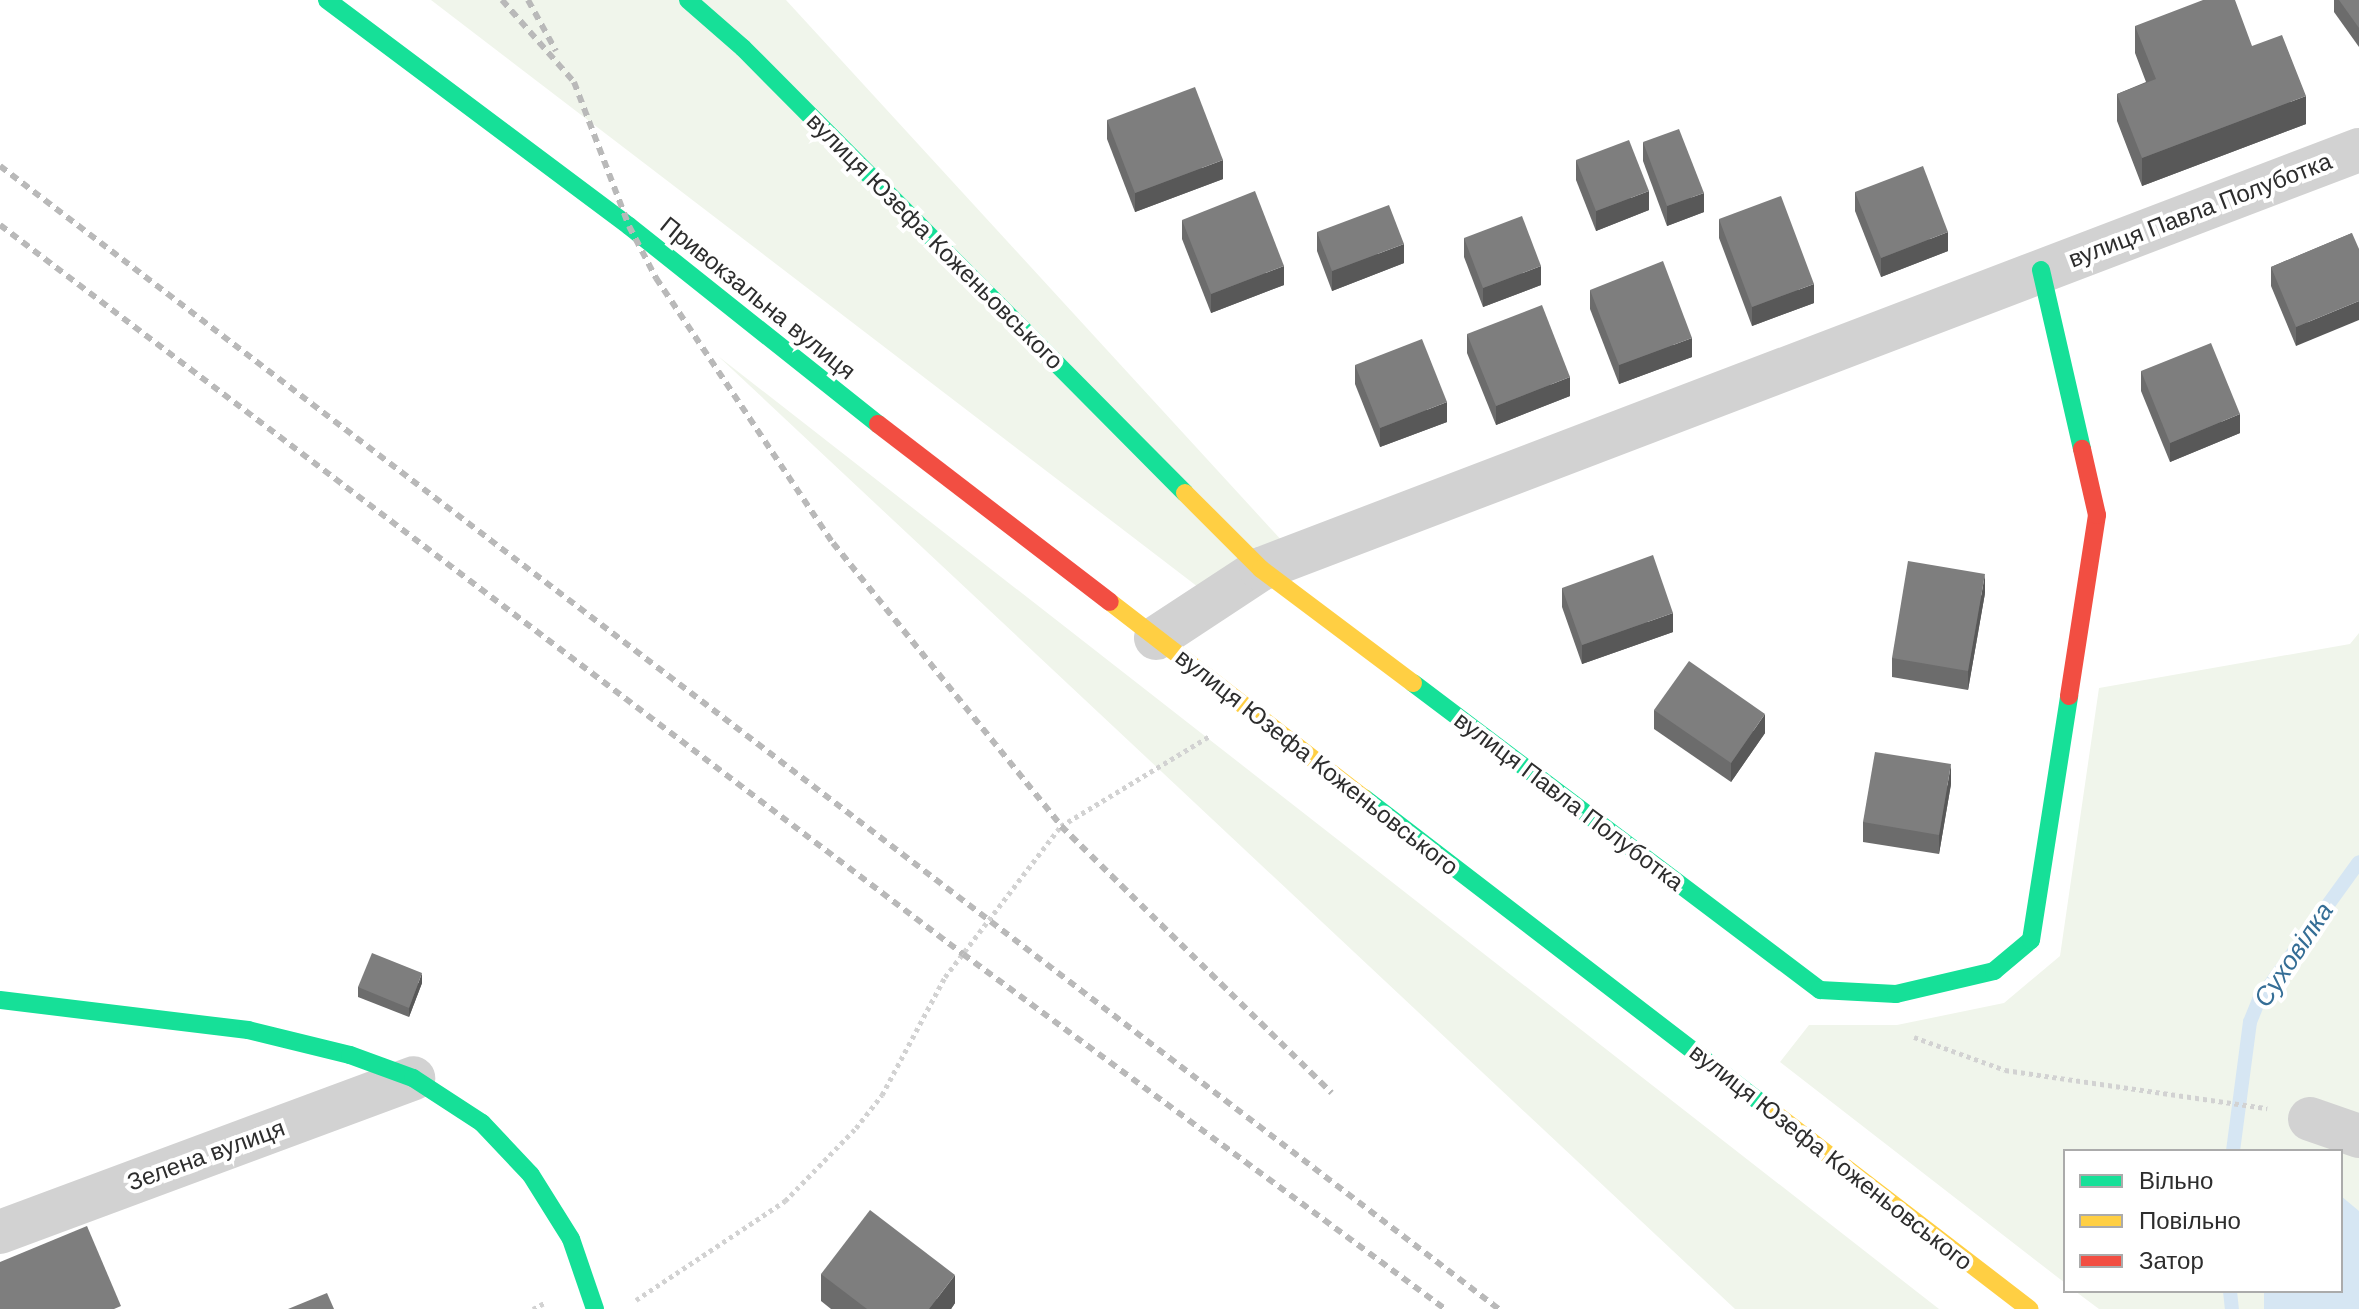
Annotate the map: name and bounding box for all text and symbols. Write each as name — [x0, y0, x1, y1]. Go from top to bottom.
street label: вулиця Юзефа Коженьовського — [801, 107, 1069, 375]
street label: вулиця Павла Полуботка — [2064, 146, 2336, 274]
street label: Привокзальна вулиця — [655, 210, 861, 386]
street label: вулиця Юзефа Коженьовського — [1170, 643, 1464, 881]
street label: вулиця Павла Полуботка — [1449, 705, 1689, 897]
water label: Суховілка — [2248, 897, 2340, 1013]
street label: вулиця Юзефа Коженьовського — [1684, 1038, 1978, 1276]
street label: Зелена вулиця — [123, 1113, 289, 1197]
legend — [2063, 1149, 2343, 1293]
text: Вільно — [2139, 1167, 2213, 1194]
text: Повільно — [2139, 1207, 2241, 1234]
text: Затор — [2139, 1247, 2204, 1274]

